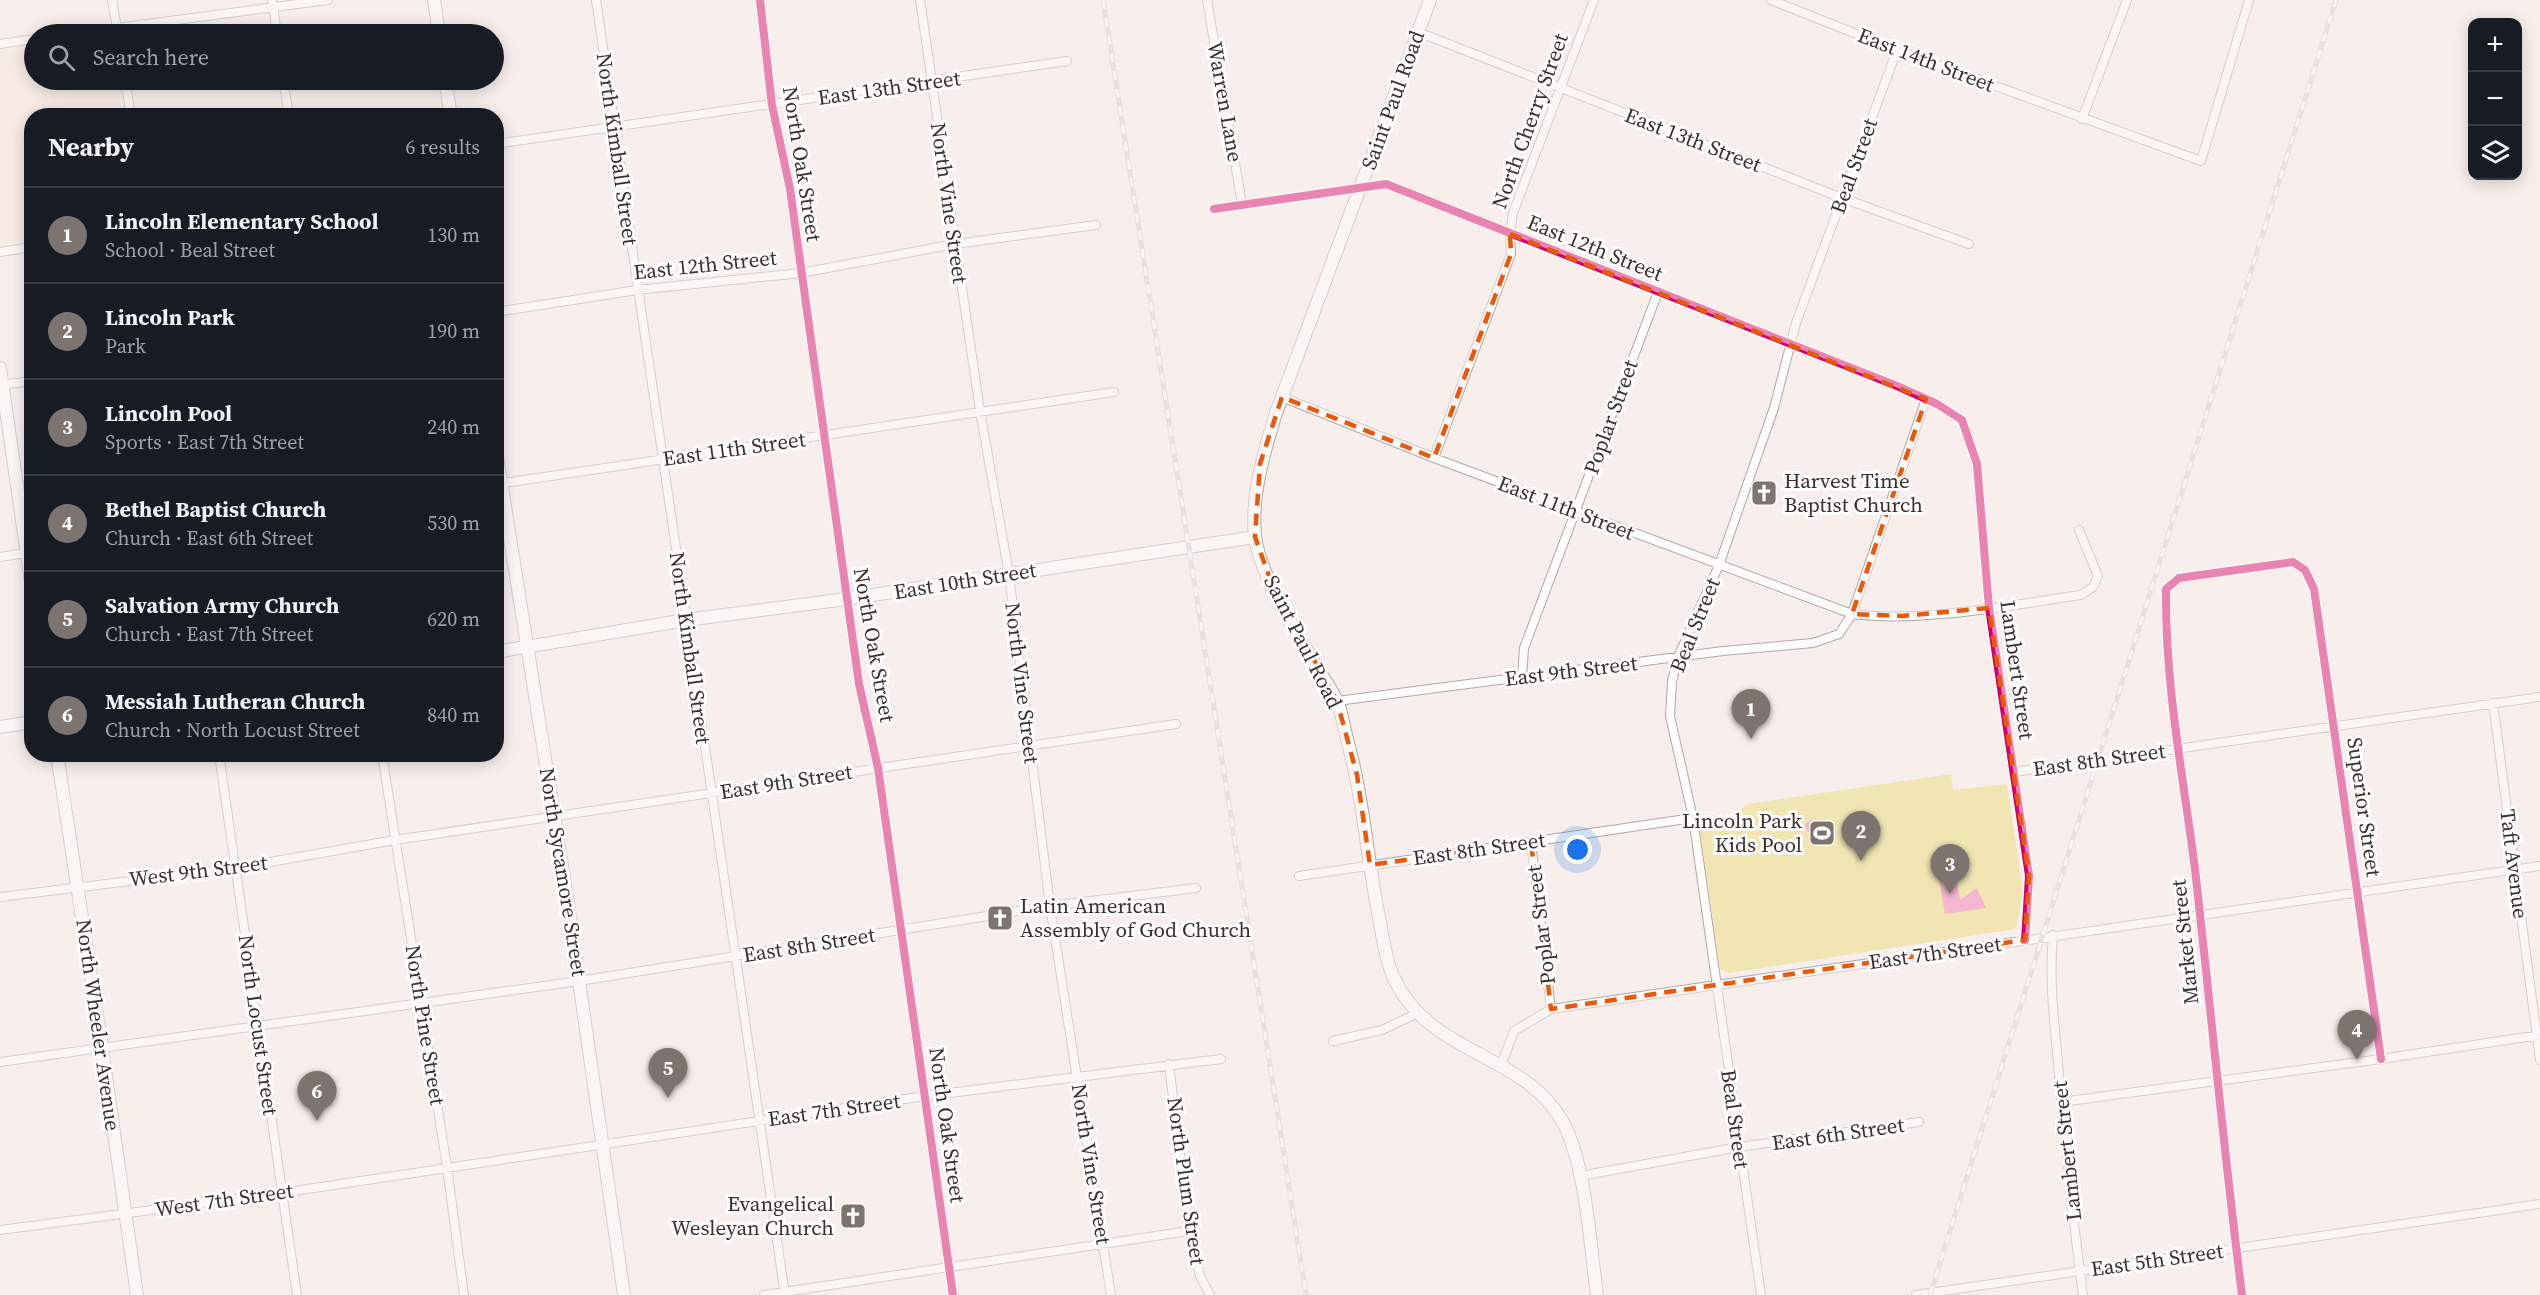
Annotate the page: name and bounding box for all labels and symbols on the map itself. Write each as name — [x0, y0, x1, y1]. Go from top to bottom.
street label: East 14th Street — [1854, 20, 1999, 99]
street label: Saint Paul Road — [1354, 26, 1431, 173]
street label: North Cherry Street — [1484, 29, 1575, 213]
street label: Warren Lane — [1201, 39, 1250, 164]
street label: North Kimball Street — [590, 51, 645, 247]
street label: East 13th Street — [816, 63, 962, 112]
street label: North Oak Street — [776, 84, 829, 244]
street label: East 13th Street — [1621, 100, 1766, 179]
street label: Beal Street — [1823, 114, 1884, 218]
street label: North Vine Street — [924, 121, 975, 285]
street label: East 12th Street — [1523, 207, 1667, 288]
street label: East 12th Street — [632, 243, 778, 286]
street label: Poplar Street — [1576, 355, 1645, 478]
street label: East 11th Street — [661, 424, 807, 473]
place label: Harvest Time Baptist Church — [1784, 466, 1923, 519]
street label: East 11th Street — [1494, 468, 1639, 547]
church icon: Harvest Time Baptist Church — [1749, 478, 1779, 508]
street label: North Kimball Street — [663, 550, 718, 746]
street label: East 10th Street — [892, 555, 1038, 606]
street label: North Oak Street — [847, 565, 902, 725]
street label: Saint Paul Road — [1257, 570, 1350, 714]
street label: Beal Street — [1662, 573, 1727, 677]
street label: Lambert Street — [1993, 599, 2042, 742]
street label: North Vine Street — [998, 601, 1047, 765]
street label: East 9th Street — [1503, 648, 1639, 693]
pin: 1 — [1732, 690, 1770, 739]
street label: Superior Street — [2340, 735, 2389, 879]
street label: East 8th Street — [2031, 736, 2167, 783]
street label: East 9th Street — [718, 757, 854, 806]
street label: North Sycamore Street — [533, 766, 594, 978]
place label: Lincoln Park Kids Pool — [1682, 806, 1803, 859]
street label: Taft Avenue — [2493, 808, 2536, 920]
pin: 2 — [1842, 812, 1880, 861]
sports icon: Lincoln Park Kids Pool — [1807, 818, 1837, 848]
street label: East 8th Street — [1411, 825, 1547, 872]
your location — [1563, 835, 1592, 864]
pin: 3 — [1930, 844, 1970, 894]
street label: West 9th Street — [127, 848, 269, 893]
street label: Poplar Street — [1519, 864, 1562, 986]
street label: Market Street — [2164, 878, 2205, 1006]
place label: Latin American Assembly of God Church — [1020, 891, 1251, 944]
church icon: Latin American Assembly of God Church — [985, 903, 1015, 933]
street label: North Wheeler Avenue — [69, 917, 128, 1133]
street label: East 8th Street — [741, 920, 877, 969]
street label: East 7th Street — [1867, 929, 2003, 976]
street label: North Locust Street — [231, 933, 286, 1117]
street label: North Pine Street — [399, 943, 452, 1107]
pin: 4 — [2338, 1010, 2376, 1060]
street label: North Oak Street — [922, 1045, 973, 1205]
pin: 5 — [648, 1048, 688, 1098]
street label: Beal Street — [1714, 1067, 1757, 1171]
pin: 6 — [298, 1072, 336, 1121]
street label: Lambert Street — [2045, 1080, 2088, 1222]
street label: North Vine Street — [1064, 1082, 1119, 1246]
street label: East 7th Street — [766, 1086, 902, 1133]
street label: North Plum Street — [1160, 1095, 1213, 1267]
street label: East 6th Street — [1770, 1110, 1906, 1157]
street label: West 7th Street — [153, 1175, 295, 1224]
place label: Evangelical Wesleyan Church — [671, 1189, 834, 1242]
church icon: Evangelical Wesleyan Church — [838, 1201, 868, 1231]
street label: East 5th Street — [2089, 1236, 2225, 1283]

